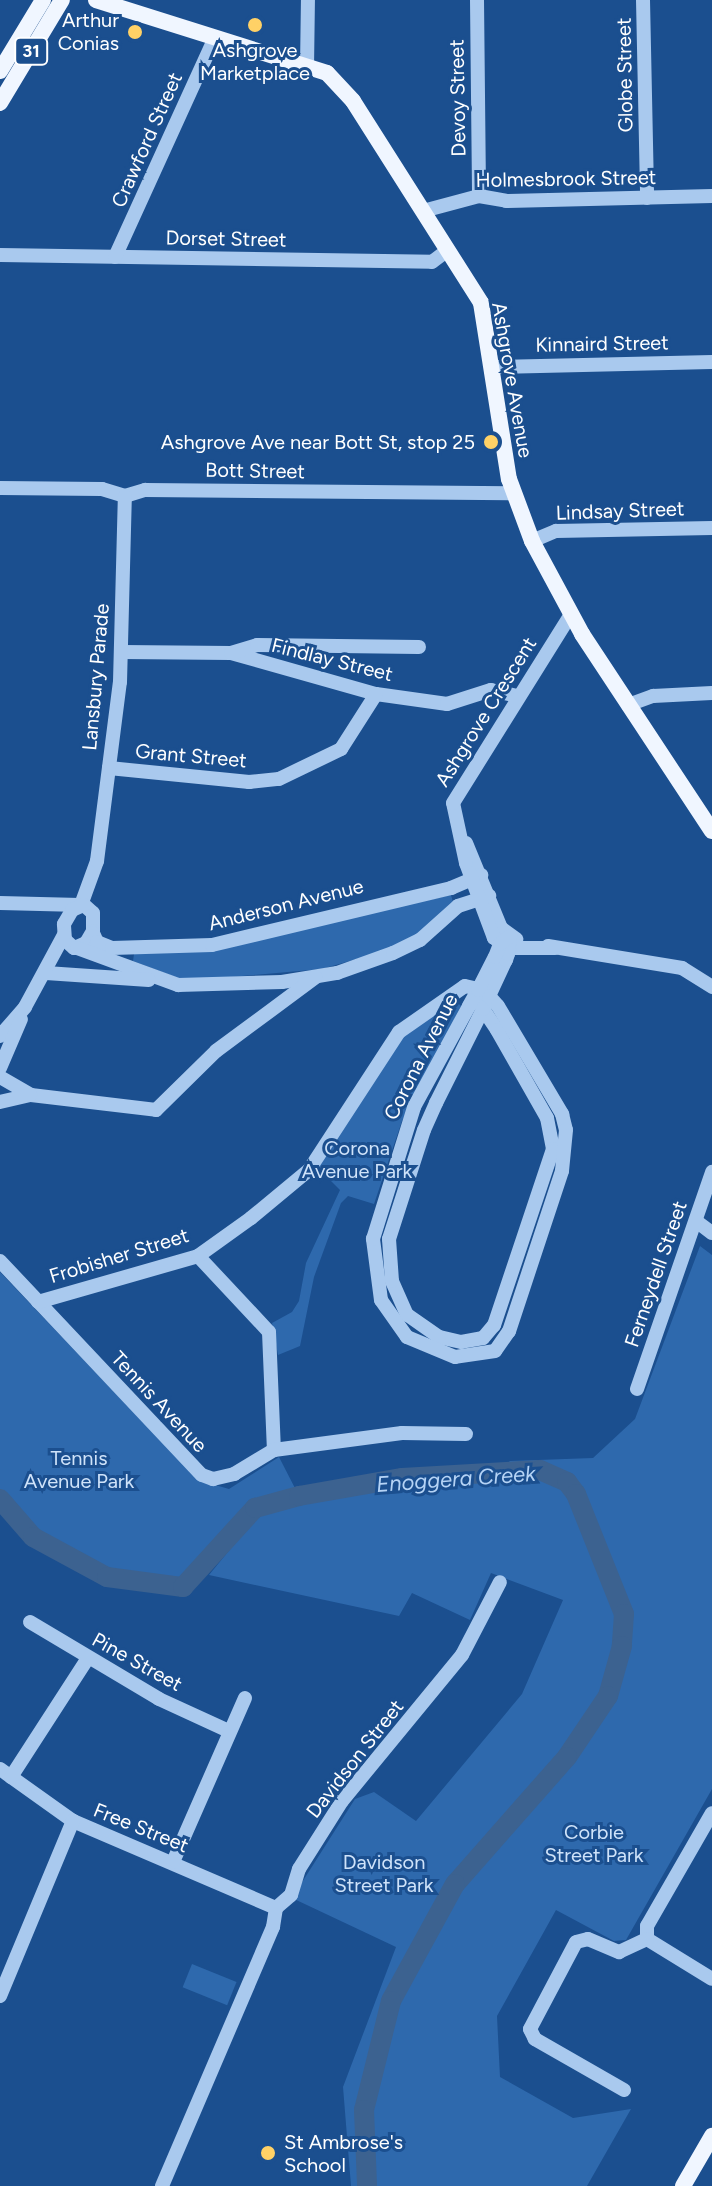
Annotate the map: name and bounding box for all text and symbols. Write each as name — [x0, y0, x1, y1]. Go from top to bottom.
place label: Arthur Conias — [58, 8, 119, 55]
marker: Ashgrove Marketplace — [246, 16, 264, 34]
street label: Globe Street — [612, 17, 638, 133]
marker: Arthur Conias — [126, 23, 144, 41]
road number: 31 — [13, 37, 49, 65]
place label: Ashgrove Marketplace — [200, 38, 310, 85]
street label: Devoy Street — [445, 39, 471, 157]
street label: Crawford Street — [106, 69, 188, 211]
street label: Holmesbrook Street — [476, 165, 656, 193]
street label: Dorset Street — [165, 226, 287, 252]
street label: Ashgrove Avenue — [487, 300, 537, 460]
street label: Kinnaird Street — [535, 331, 669, 357]
place label: Ashgrove Ave near Bott St, stop 25 — [161, 430, 475, 454]
marker: Ashgrove Ave near Bott St, stop 25 — [482, 433, 500, 451]
street label: Bott Street — [205, 458, 305, 484]
street label: Lindsay Street — [555, 497, 685, 525]
street label: Lansbury Parade — [78, 603, 114, 751]
street label: Findlay Street — [269, 633, 395, 687]
street label: Ashgrove Crescent — [430, 633, 542, 791]
street label: Grant Street — [134, 739, 248, 773]
street label: Anderson Avenue — [206, 874, 366, 936]
street label: Corona Avenue — [379, 990, 463, 1124]
park label: Corona Avenue Park — [302, 1136, 412, 1183]
street label: Ferneydell Street — [620, 1198, 692, 1350]
street label: Frobisher Street — [46, 1223, 192, 1289]
street label: Tennis Avenue — [106, 1346, 212, 1458]
park label: Tennis Avenue Park — [24, 1446, 134, 1493]
water label: Enoggera Creek — [375, 1460, 537, 1498]
street label: Pine Street — [88, 1627, 186, 1697]
street label: Davidson Street — [301, 1695, 409, 1823]
street label: Free Street — [90, 1798, 192, 1858]
park label: Corbie Street Park — [545, 1820, 643, 1867]
park label: Davidson Street Park — [335, 1851, 433, 1898]
place label: St Ambrose's School — [284, 2130, 403, 2177]
marker: St Ambrose's School — [259, 2144, 277, 2162]

